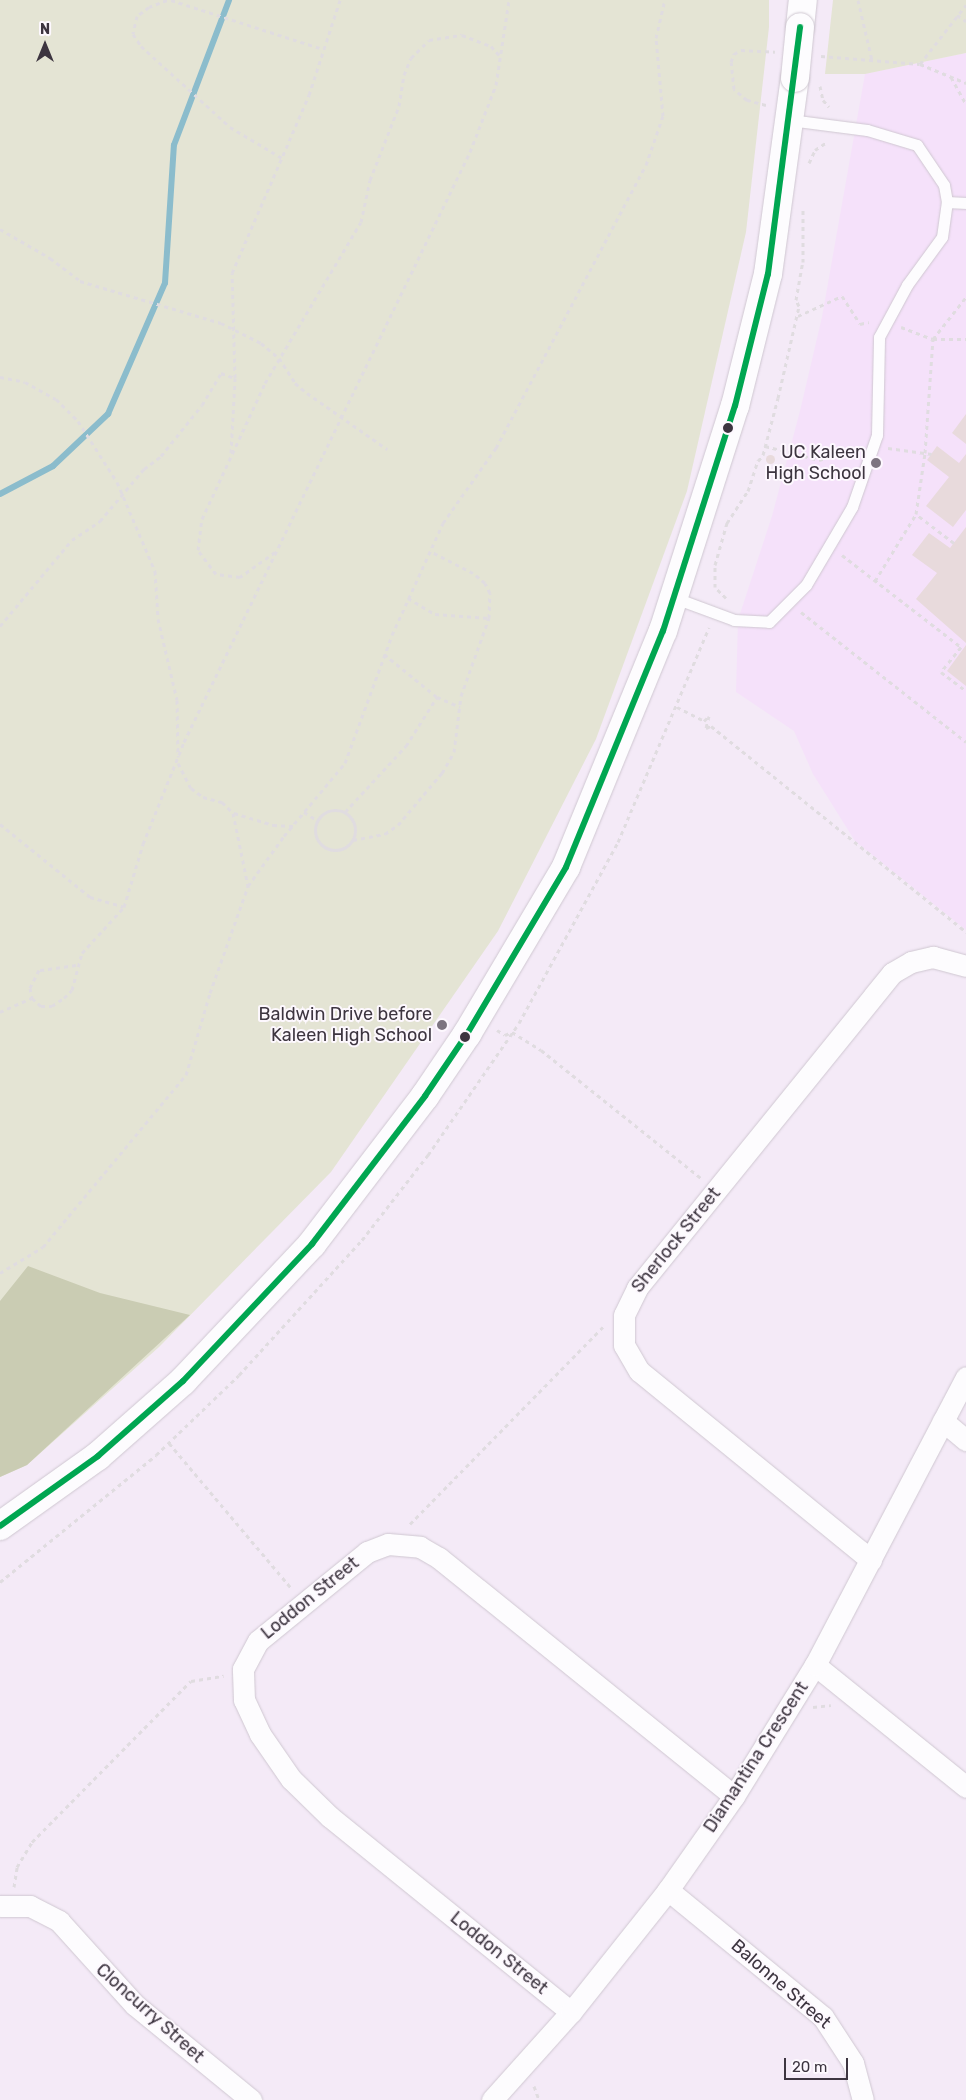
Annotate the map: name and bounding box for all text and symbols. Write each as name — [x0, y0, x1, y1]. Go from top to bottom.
north arrow — [20, 20, 70, 70]
text: N — [40, 21, 50, 38]
unlabelled marker — [723, 423, 733, 433]
place label: UC Kaleen High School — [766, 442, 866, 484]
marker: UC Kaleen High School — [870, 457, 882, 469]
place label: Baldwin Drive before Kaleen High School — [259, 1004, 432, 1046]
marker: Baldwin Drive before Kaleen High School — [436, 1019, 448, 1031]
unlabelled marker — [460, 1032, 470, 1042]
street label: Sherlock Street — [627, 1183, 725, 1297]
street label: Loddon Street — [257, 1552, 363, 1644]
street label: Diamantina Crescent — [699, 1677, 813, 1837]
street label: Loddon Street — [446, 1907, 552, 1999]
street label: Balonne Street — [727, 1935, 835, 2033]
street label: Cloncurry Street — [91, 1959, 209, 2067]
scale bar — [786, 2048, 850, 2080]
text: 20 m — [792, 2058, 827, 2076]

